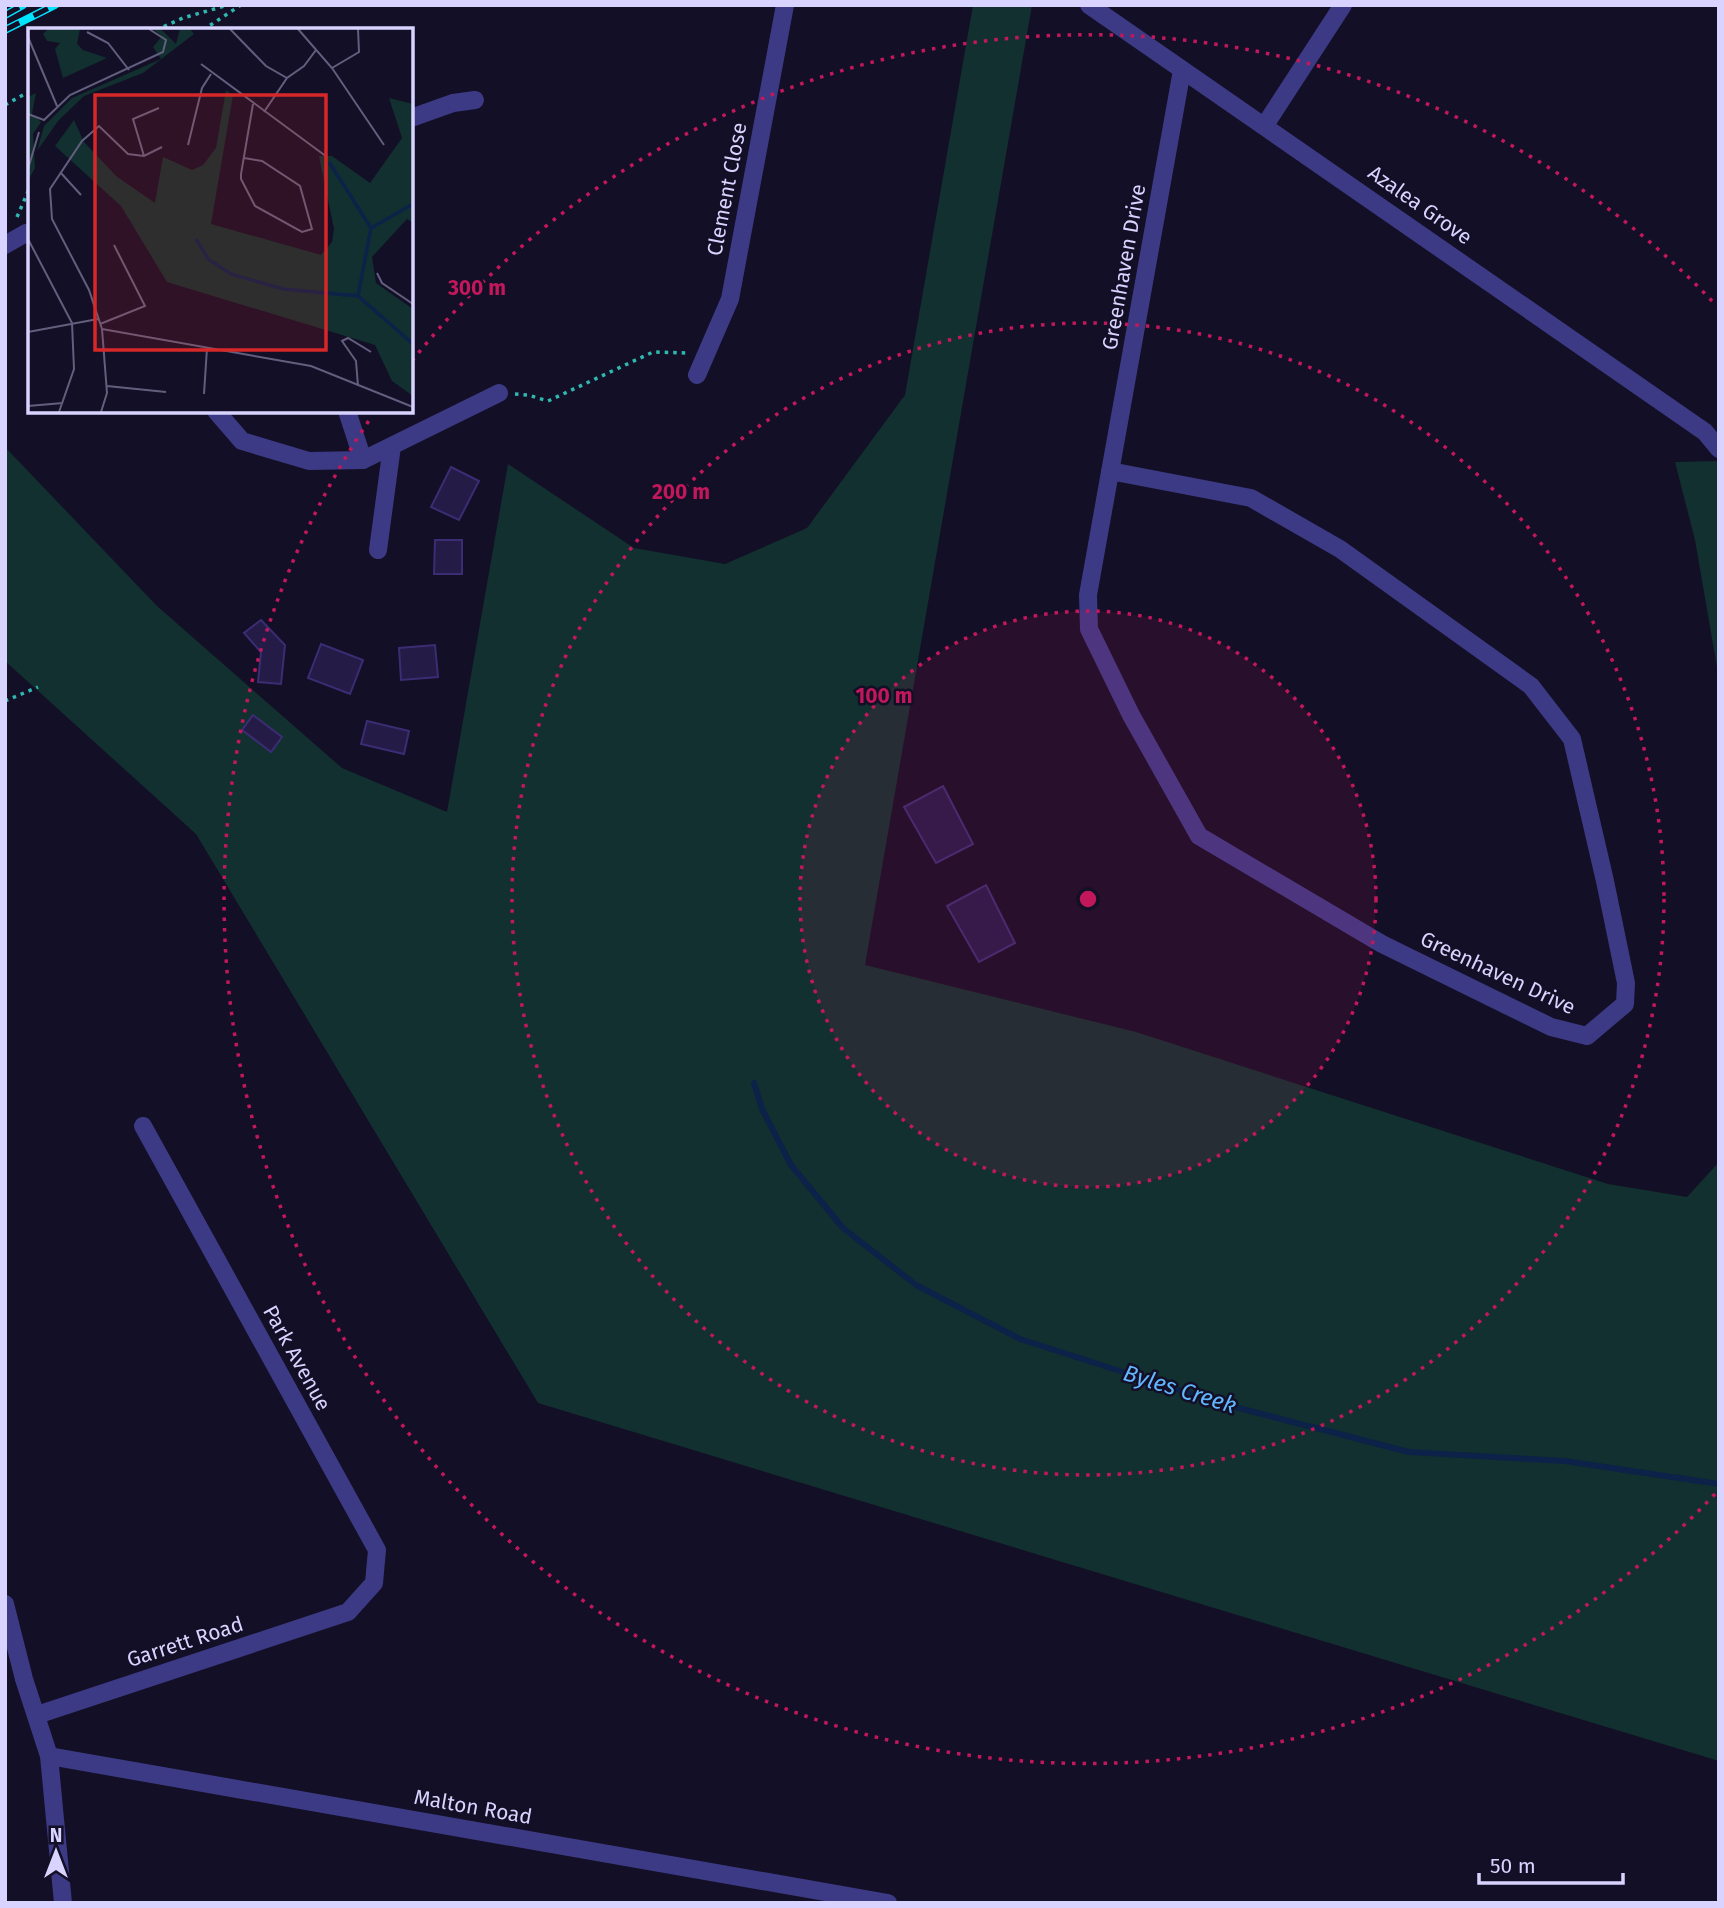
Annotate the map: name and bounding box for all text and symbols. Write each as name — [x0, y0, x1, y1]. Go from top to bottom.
inset map — [28, 28, 413, 413]
street label: Clement Close — [701, 120, 753, 258]
street label: Azalea Grove — [1363, 160, 1477, 250]
street label: Greenhaven Drive — [1097, 182, 1151, 352]
text: 300 m — [447, 275, 506, 301]
text: 200 m — [652, 479, 710, 505]
text: 100 m — [855, 683, 913, 709]
centre of rings — [1076, 887, 1100, 911]
street label: Greenhaven Drive — [1416, 926, 1580, 1020]
street label: Park Avenue — [257, 1301, 337, 1415]
water label: Byles Creek — [1120, 1359, 1240, 1419]
street label: Garrett Road — [124, 1611, 246, 1673]
street label: Malton Road — [412, 1784, 534, 1830]
north arrow — [21, 1817, 91, 1887]
text: N — [50, 1824, 62, 1847]
scale bar — [1479, 1842, 1622, 1886]
text: 50 m — [1490, 1853, 1536, 1879]

